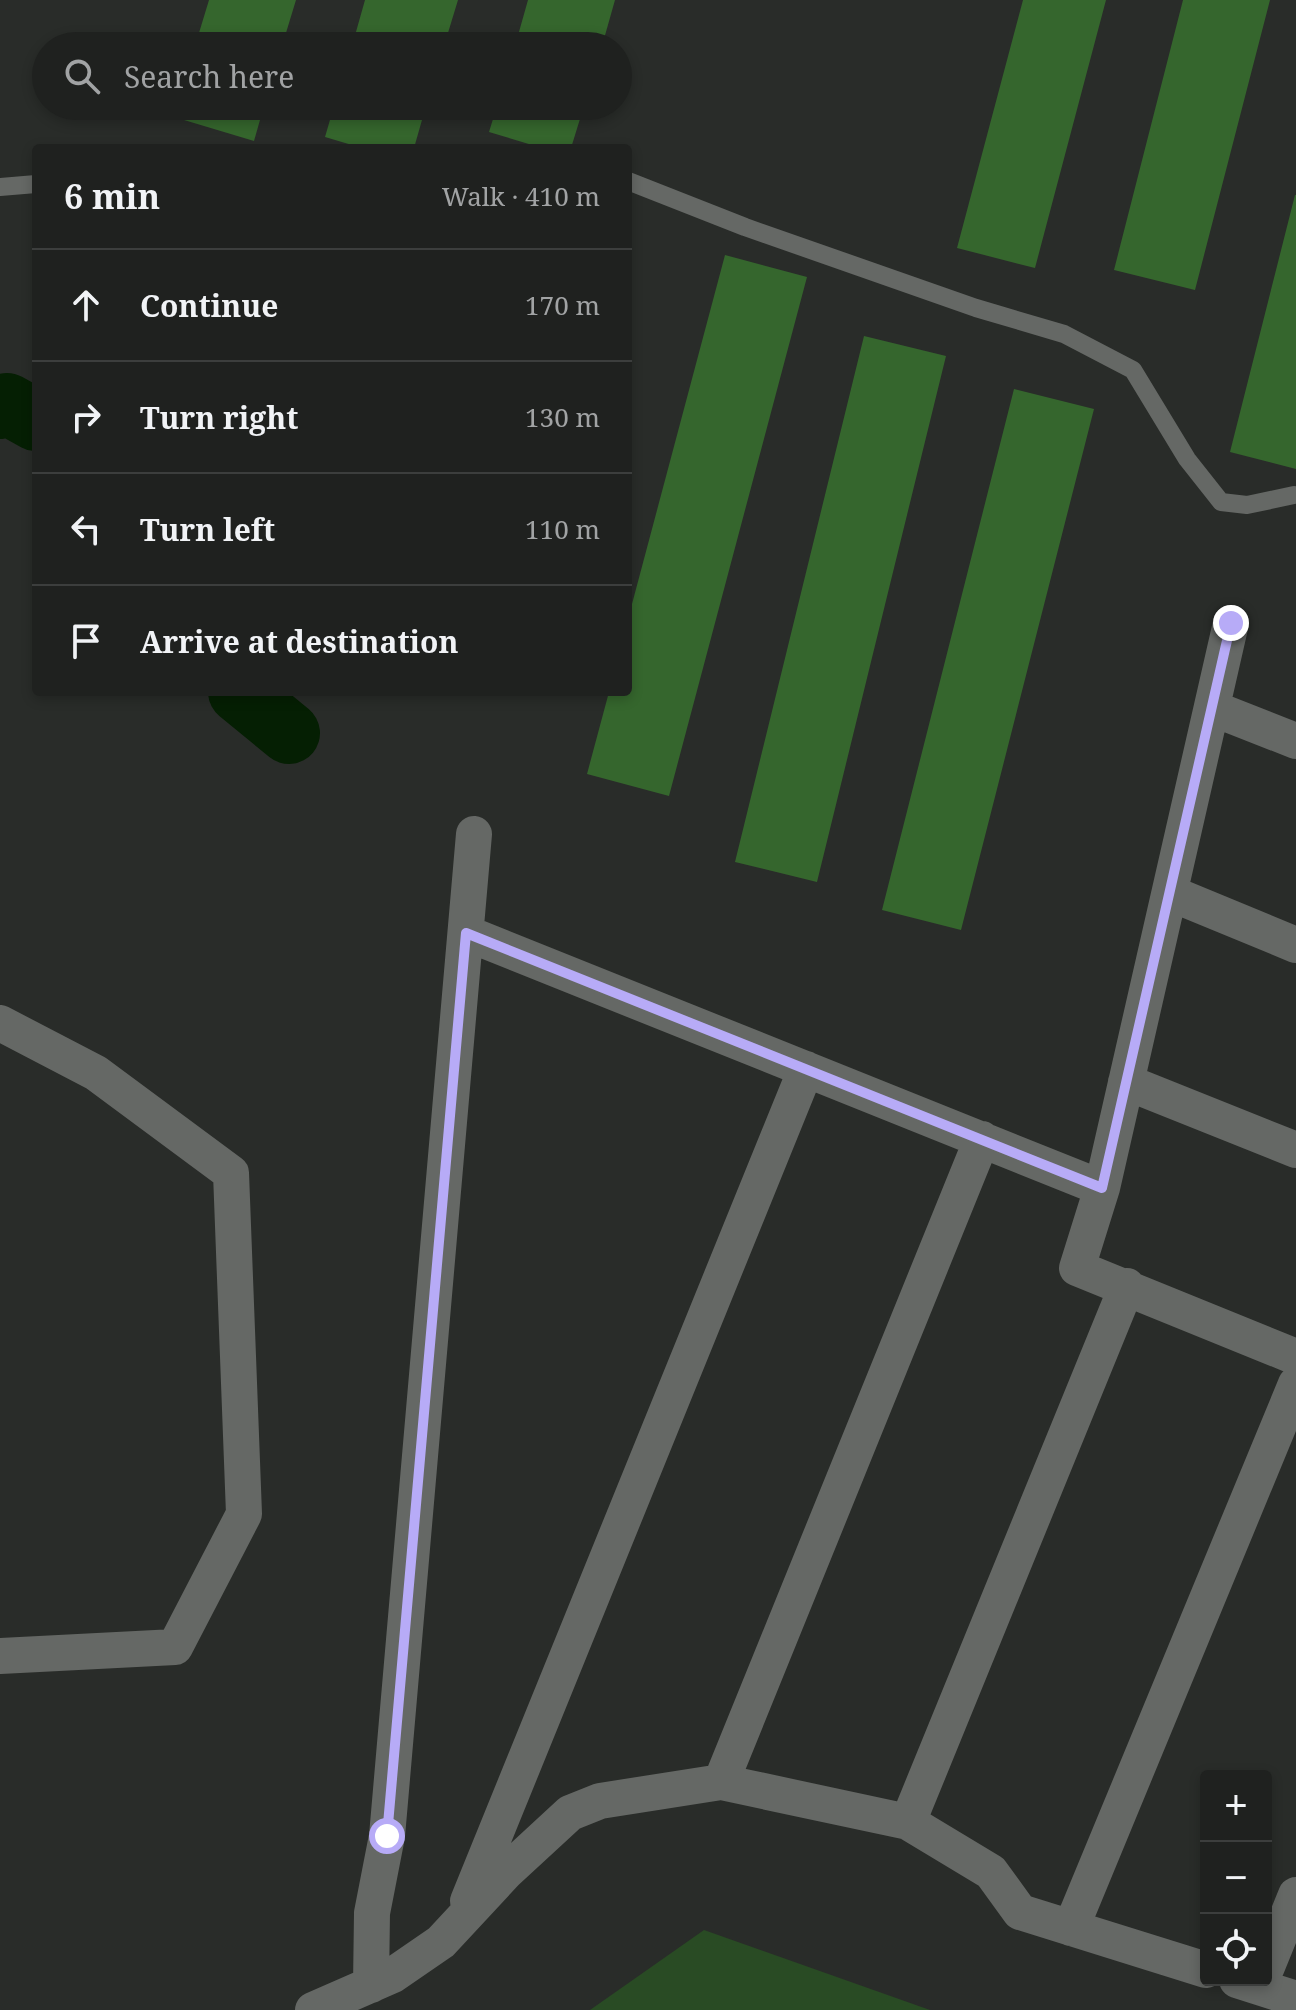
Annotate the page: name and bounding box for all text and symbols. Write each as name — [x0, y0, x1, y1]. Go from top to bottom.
search box — [32, 32, 632, 120]
icon: search — [60, 54, 104, 98]
text: Search here — [124, 56, 294, 97]
text: 6 min — [64, 173, 160, 219]
text: Walk · 410 m — [442, 178, 600, 214]
icon: ahead — [64, 283, 108, 327]
text: Continue — [140, 285, 278, 326]
text: 170 m — [525, 287, 600, 323]
icon: right — [64, 395, 108, 439]
text: Turn right — [140, 397, 298, 438]
text: 130 m — [525, 399, 600, 435]
icon: left — [64, 507, 108, 551]
text: Turn left — [140, 509, 275, 550]
text: 110 m — [525, 511, 600, 547]
route end — [1213, 605, 1249, 641]
icon: arrive — [64, 619, 108, 663]
text: Arrive at destination — [140, 621, 459, 662]
map controls — [1200, 1770, 1272, 1986]
button: + — [1200, 1770, 1272, 1842]
route start — [369, 1818, 405, 1854]
button: − — [1200, 1842, 1272, 1914]
button: locate — [1200, 1914, 1272, 1986]

